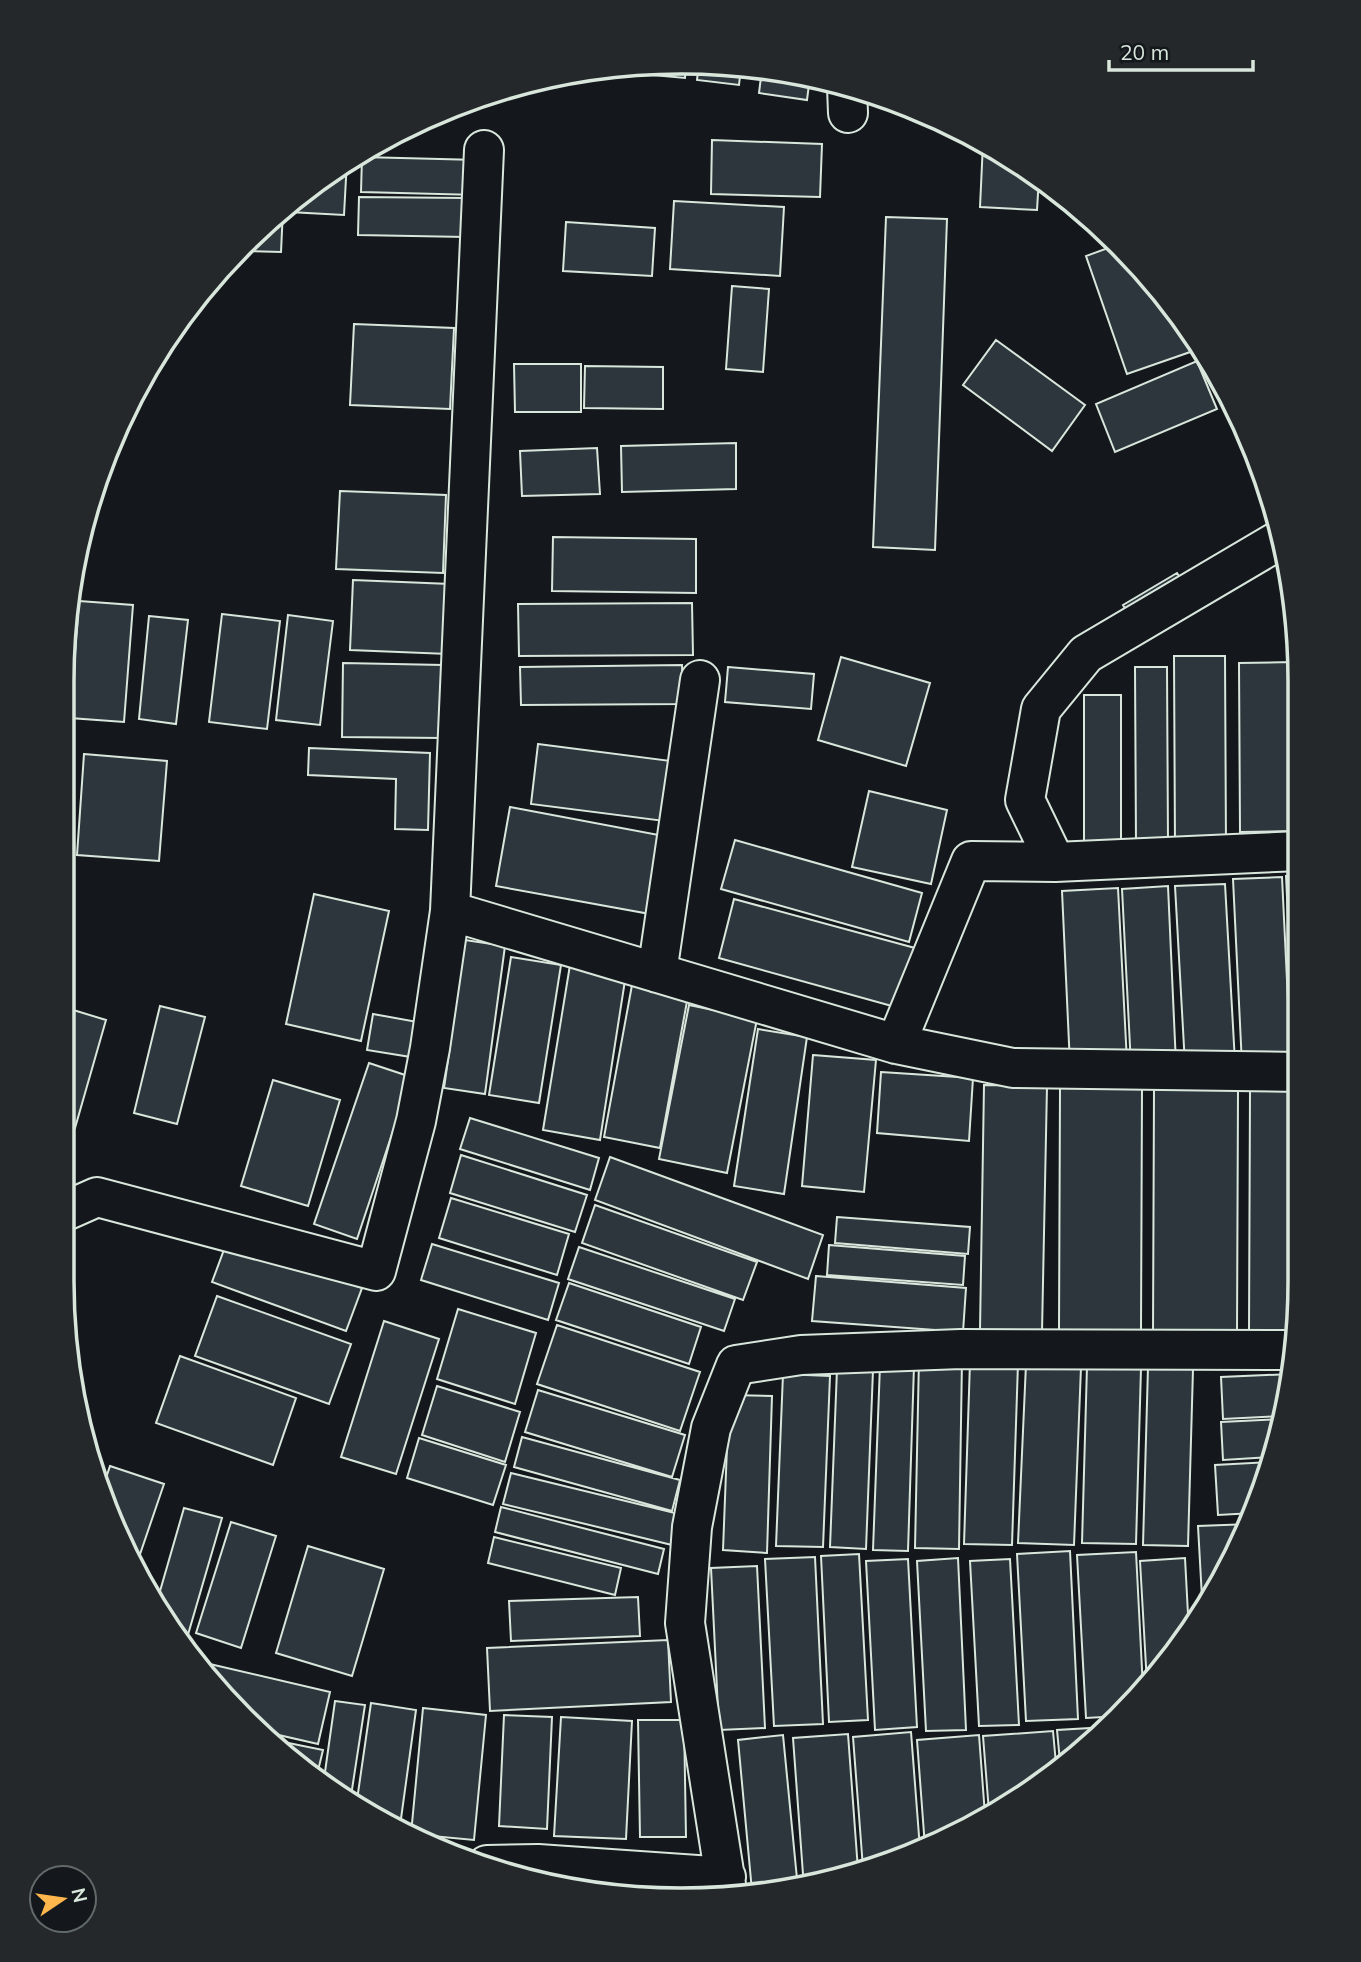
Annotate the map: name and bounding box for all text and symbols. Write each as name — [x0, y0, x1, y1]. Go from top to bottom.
scale bar — [1109, 28, 1252, 72]
text: 20 m — [1120, 39, 1169, 65]
north arrow — [28, 1864, 98, 1934]
text: N — [66, 1885, 93, 1905]

